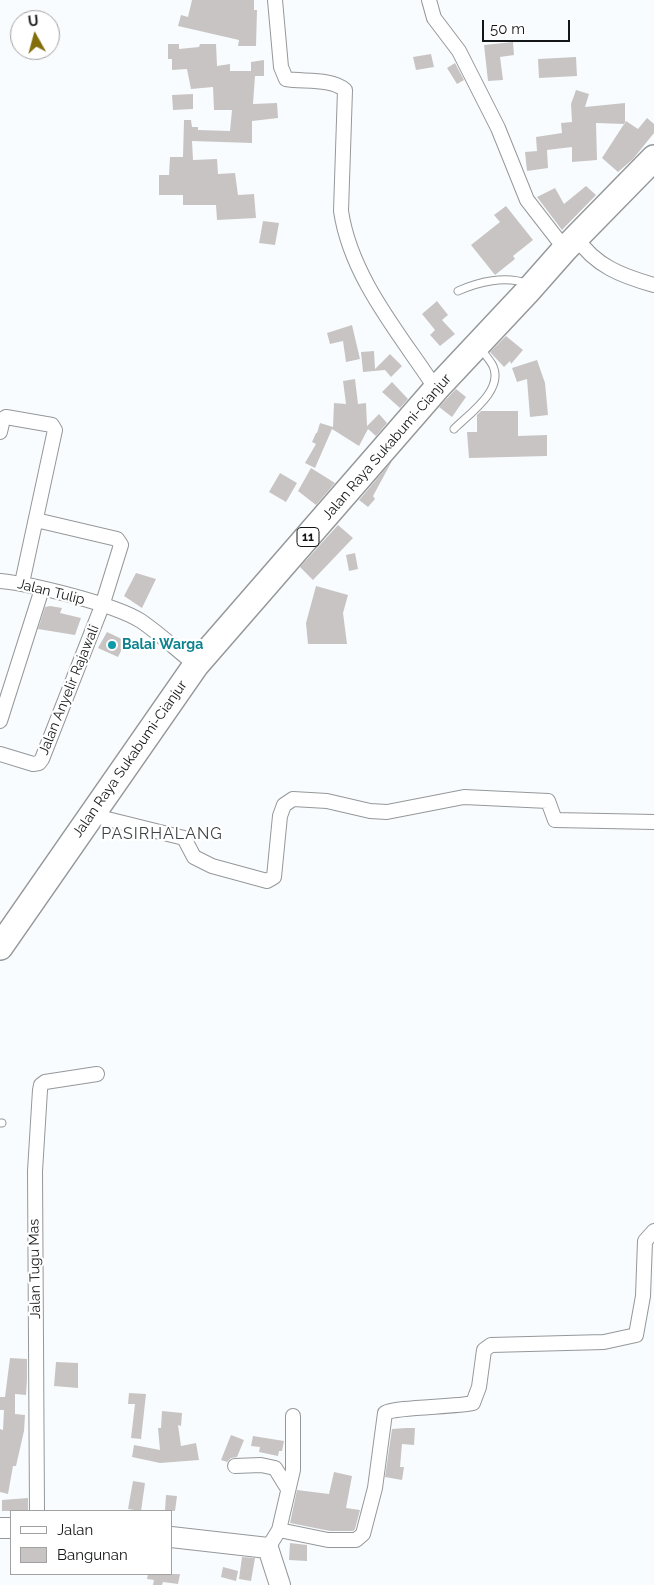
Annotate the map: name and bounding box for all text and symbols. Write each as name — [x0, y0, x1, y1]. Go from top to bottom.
north arrow — [10, 10, 60, 60]
scale bar — [484, 10, 572, 42]
text: U — [27, 13, 39, 30]
text: 50 m — [490, 20, 525, 38]
street label: Jalan Raya Sukabumi-Cianjur — [319, 371, 455, 523]
road number: 11 — [297, 528, 319, 546]
street label: Jalan Tulip — [16, 576, 86, 608]
street label: Jalan Anyelir Rajawali — [35, 623, 103, 757]
place label: Balai Warga — [122, 637, 203, 653]
marker: Balai Warga — [106, 639, 118, 651]
street label: Jalan Raya Sukabumi-Cianjur — [69, 677, 191, 841]
district label: PASIRHALANG — [100, 824, 224, 844]
street label: Jalan Tugu Mas — [26, 1219, 44, 1319]
legend — [10, 1510, 172, 1575]
text: Jalan — [57, 1521, 93, 1539]
text: Bangunan — [57, 1546, 128, 1564]

